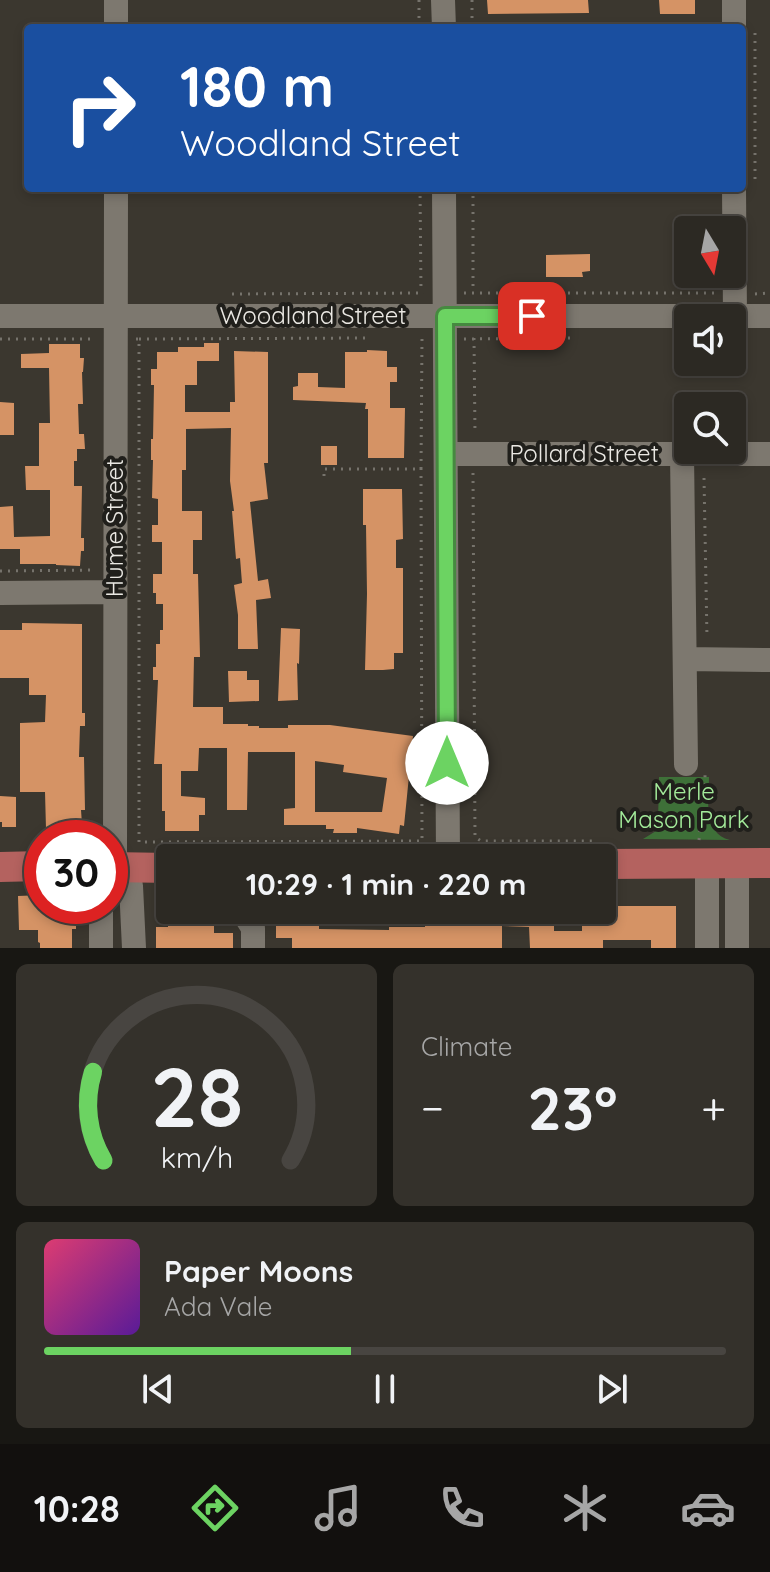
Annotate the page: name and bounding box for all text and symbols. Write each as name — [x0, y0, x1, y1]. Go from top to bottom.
text: 180 m — [180, 51, 334, 121]
icon: right — [48, 56, 152, 160]
text: Woodland Street — [180, 120, 460, 165]
north arrow — [674, 216, 746, 288]
map controls — [674, 216, 746, 464]
pin — [498, 282, 566, 350]
icon: arrive — [510, 294, 554, 338]
street label: Woodland Street — [220, 300, 406, 330]
button: sound — [674, 304, 746, 376]
button: search — [674, 392, 746, 464]
street label: Pollard Street — [509, 438, 659, 468]
street label: Hume Street — [99, 459, 129, 597]
position arrow — [405, 721, 489, 805]
park label: Merle Mason Park — [618, 776, 750, 834]
speed limit sign: 30 — [24, 820, 128, 924]
text: 10:29 · 1 min · 220 m — [246, 865, 526, 903]
text: Climate — [421, 1030, 512, 1063]
text: 28 — [150, 1044, 243, 1148]
text: 23° — [528, 1070, 618, 1145]
text: − — [421, 1080, 444, 1135]
text: + — [701, 1080, 726, 1135]
text: km/h — [160, 1139, 233, 1175]
text: Paper Moons — [164, 1252, 353, 1290]
text: Ada Vale — [164, 1290, 273, 1323]
icon: previous — [136, 1367, 180, 1411]
icon: pause — [363, 1367, 407, 1411]
icon: next — [590, 1367, 634, 1411]
icon: directions — [187, 1480, 243, 1536]
icon: music — [310, 1480, 366, 1536]
icon: phone — [434, 1480, 490, 1536]
icon: climate — [557, 1480, 613, 1536]
icon: car — [680, 1480, 736, 1536]
text: 10:28 — [34, 1486, 120, 1531]

